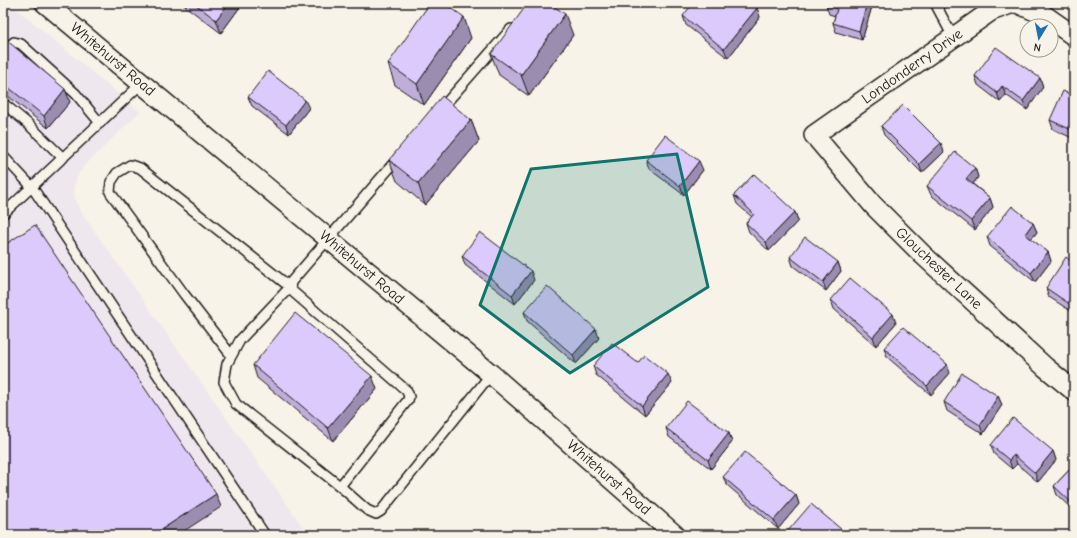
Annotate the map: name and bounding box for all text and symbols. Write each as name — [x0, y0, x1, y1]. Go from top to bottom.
street label: Whitehurst Road — [67, 18, 159, 100]
north arrow — [1019, 18, 1059, 58]
street label: Londonderry Drive — [858, 24, 966, 108]
text: N — [1033, 40, 1042, 54]
street label: Glouchester Lane — [892, 223, 986, 313]
street label: Whitehurst Road — [316, 226, 408, 308]
street label: Whitehurst Road — [563, 436, 655, 518]

